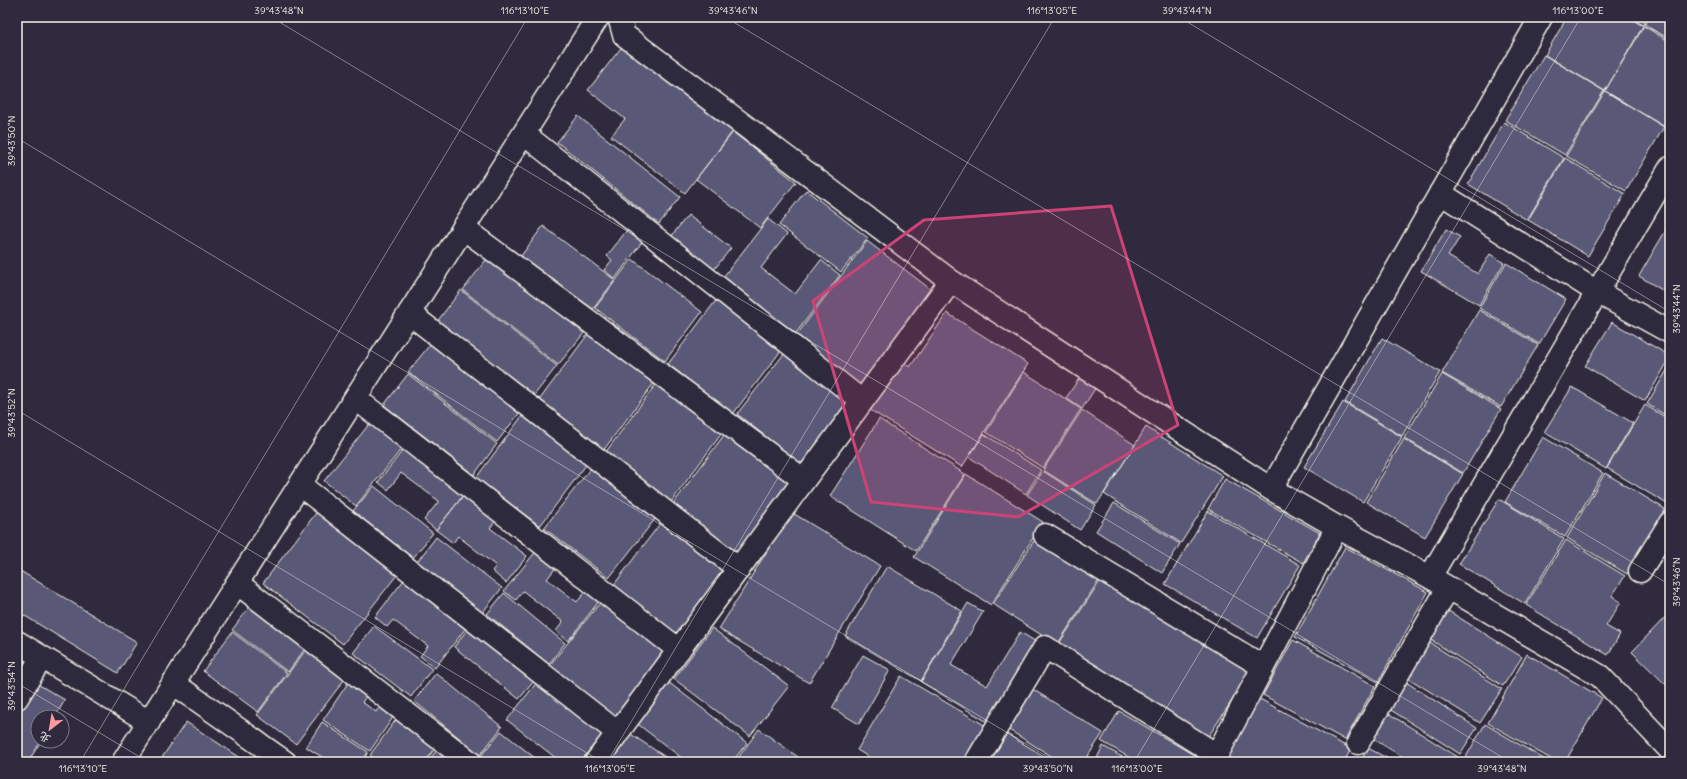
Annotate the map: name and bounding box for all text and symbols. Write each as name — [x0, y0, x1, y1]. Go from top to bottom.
text: 39°43'48"N — [254, 4, 304, 17]
text: 116°13'10"E — [501, 4, 549, 17]
text: 39°43'46"N — [708, 4, 758, 17]
text: 116°13'05"E — [1027, 4, 1077, 17]
text: 39°43'44"N — [1162, 4, 1212, 17]
text: 116°13'00"E — [1552, 4, 1604, 17]
text: 39°43'50"N — [5, 116, 18, 166]
text: 39°43'44"N — [1670, 284, 1683, 334]
text: 39°43'52"N — [5, 388, 18, 438]
text: 39°43'46"N — [1670, 557, 1683, 607]
text: 39°43'54"N — [5, 661, 18, 711]
north arrow — [30, 709, 70, 749]
text: 北 — [37, 729, 53, 746]
text: 116°13'10"E — [59, 762, 107, 775]
text: 116°13'05"E — [585, 762, 635, 775]
text: 39°43'50"N — [1023, 762, 1073, 775]
text: 116°13'00"E — [1111, 762, 1163, 775]
text: 39°43'48"N — [1477, 762, 1527, 775]

